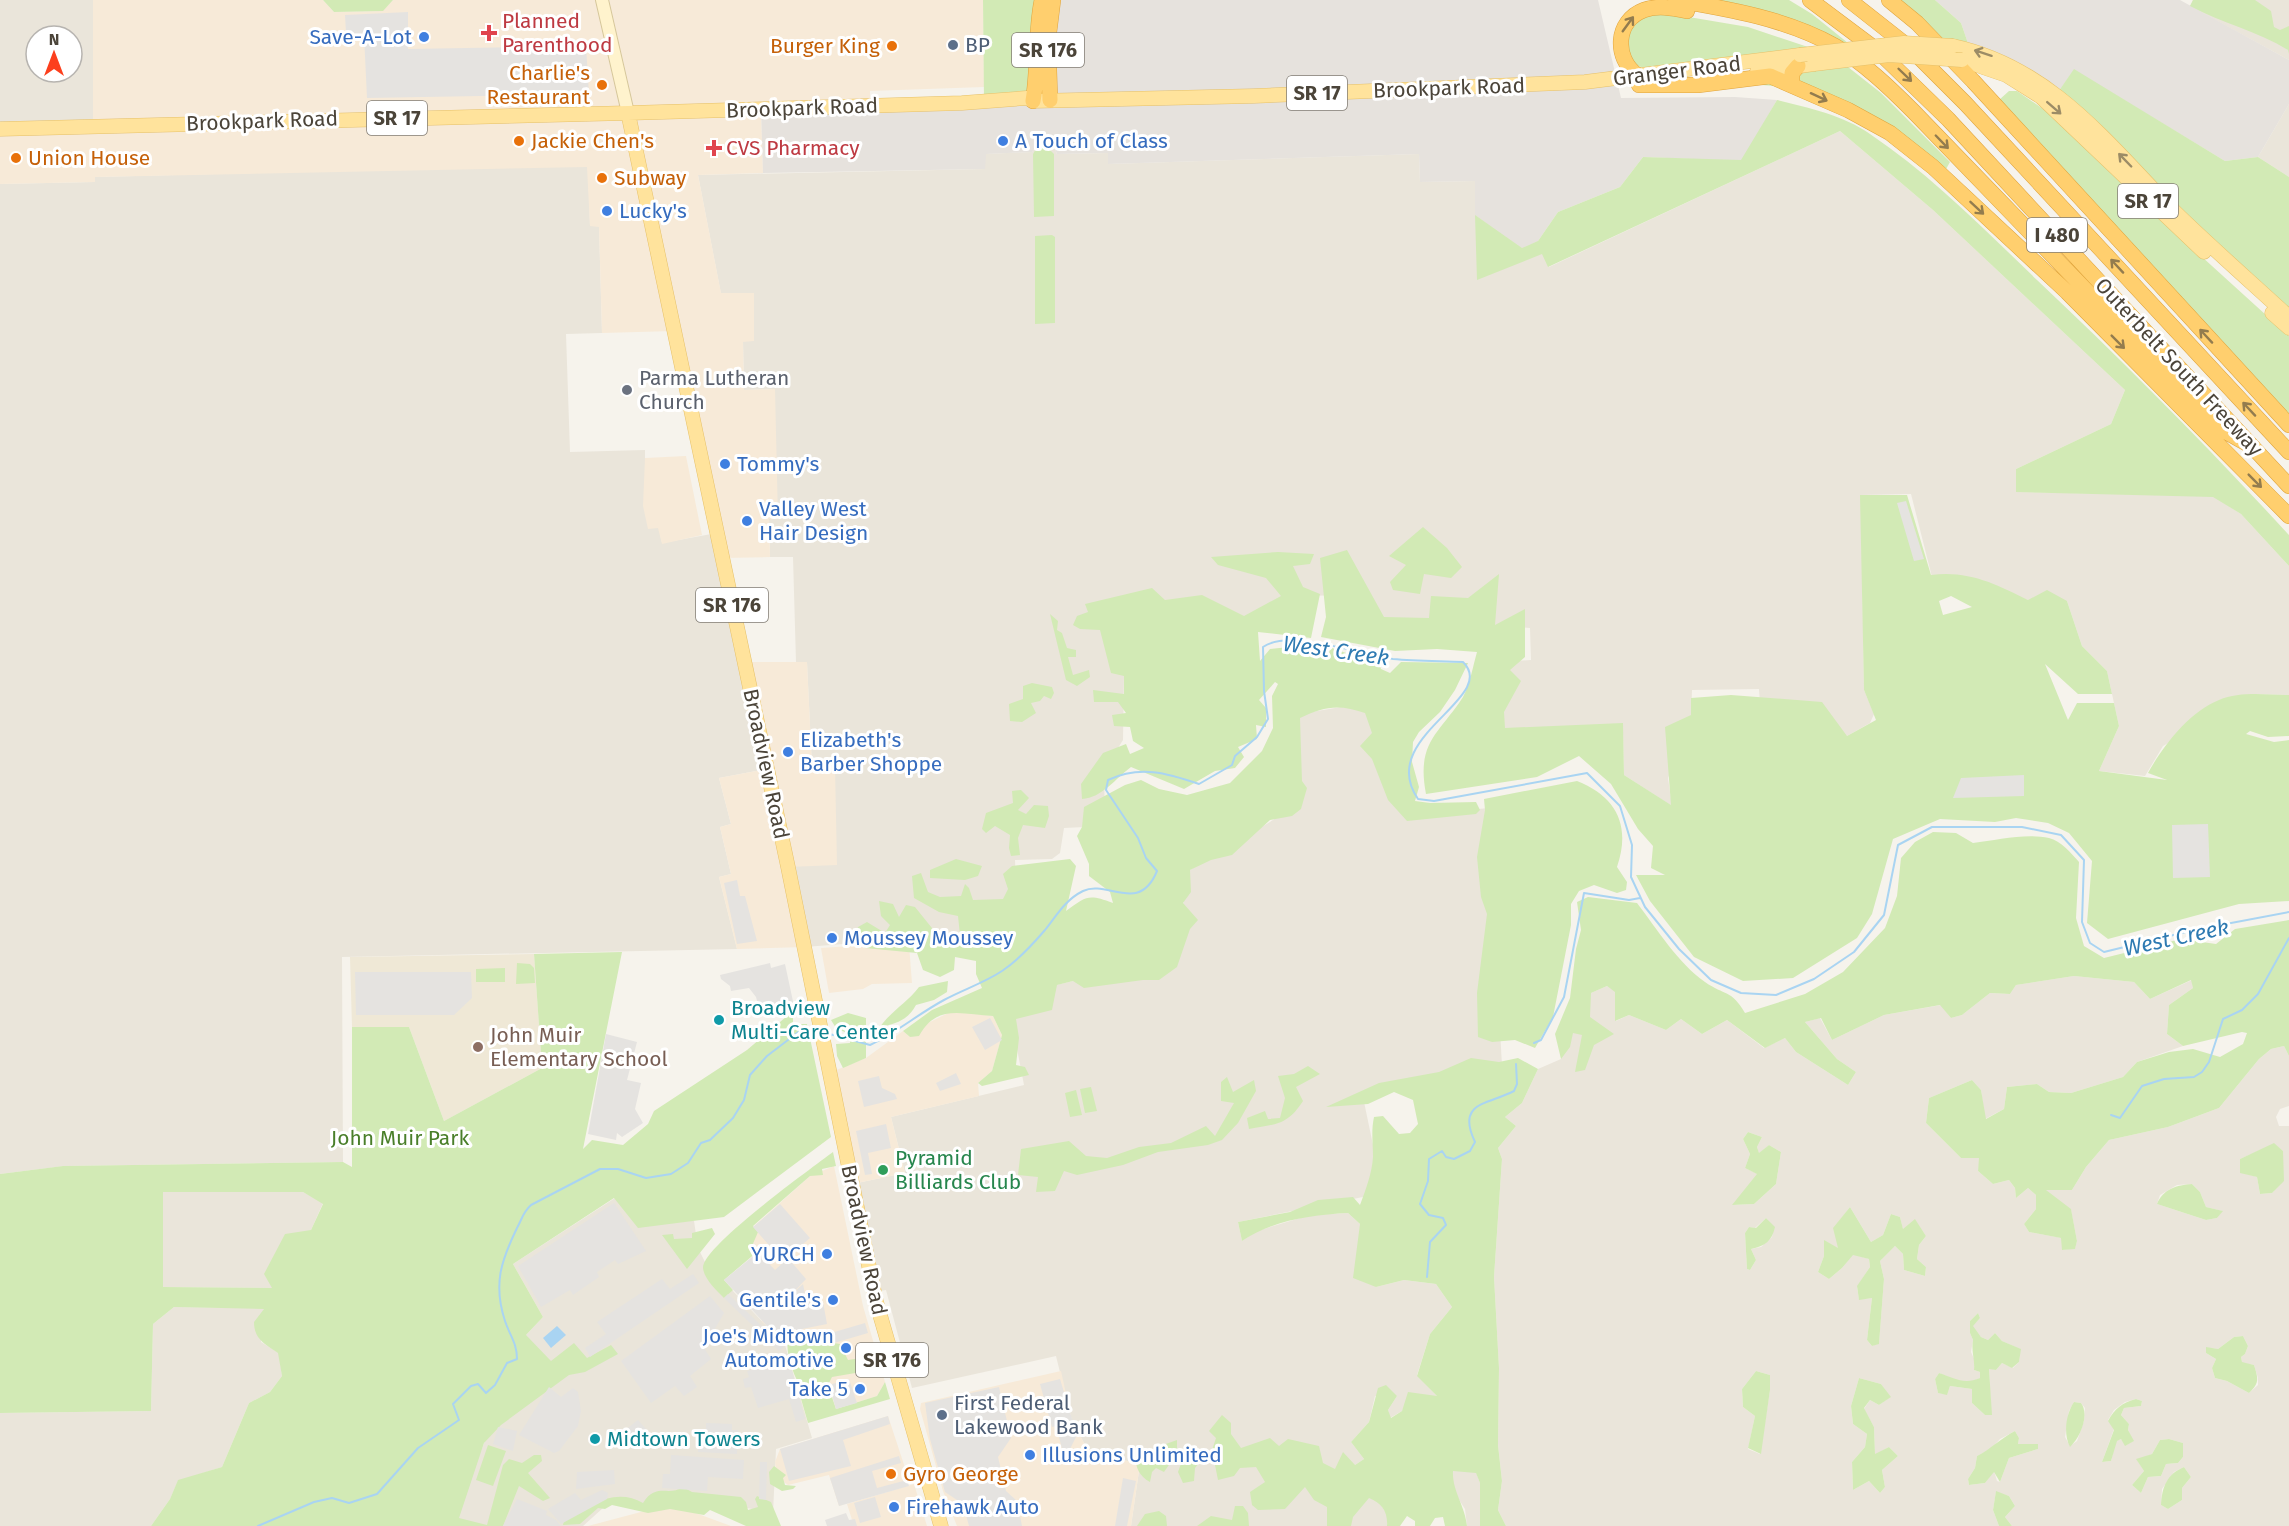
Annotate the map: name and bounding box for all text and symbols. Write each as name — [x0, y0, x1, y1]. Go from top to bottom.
place label: Planned Parenthood — [502, 8, 613, 58]
one-way arrow — [1622, 17, 1634, 33]
north arrow — [24, 24, 84, 84]
place label: Save-A-Lot — [309, 24, 412, 50]
marker: Planned Parenthood — [480, 24, 498, 42]
text: N — [49, 30, 59, 49]
marker: Save-A-Lot — [417, 30, 431, 44]
place label: BP — [965, 32, 990, 58]
place label: Burger King — [770, 33, 880, 59]
road number: SR 176 — [1012, 33, 1084, 67]
marker: BP — [946, 38, 960, 52]
marker: Burger King — [885, 39, 899, 53]
one-way arrow — [1974, 47, 1993, 58]
street label: Granger Road — [1612, 50, 1742, 92]
place label: Charlie's Restaurant — [487, 60, 590, 110]
one-way arrow — [1897, 68, 1912, 83]
street label: Brookpark Road — [1373, 72, 1525, 104]
road number: SR 17 — [1287, 76, 1347, 110]
marker: Charlie's Restaurant — [595, 78, 609, 92]
one-way arrow — [1809, 91, 1827, 103]
street label: Brookpark Road — [726, 92, 878, 124]
road number: SR 17 — [367, 101, 427, 135]
one-way arrow — [2046, 101, 2061, 115]
street label: Brookpark Road — [186, 105, 338, 137]
place label: Jackie Chen's — [531, 128, 654, 154]
place label: A Touch of Class — [1015, 128, 1168, 154]
marker: Jackie Chen's — [512, 134, 526, 148]
marker: A Touch of Class — [996, 134, 1010, 148]
one-way arrow — [1935, 134, 1950, 149]
place label: CVS Pharmacy — [726, 135, 860, 161]
marker: CVS Pharmacy — [707, 141, 721, 155]
place label: Union House — [28, 145, 150, 171]
marker: Union House — [9, 151, 23, 165]
one-way arrow — [2118, 153, 2133, 168]
place label: Subway — [614, 165, 687, 191]
marker: Subway — [595, 171, 609, 185]
road number: SR 17 — [2118, 184, 2178, 218]
place label: Lucky's — [619, 198, 687, 224]
one-way arrow — [1969, 201, 1984, 215]
marker: Lucky's — [600, 204, 614, 218]
road number: I 480 — [2027, 218, 2087, 252]
one-way arrow — [2110, 259, 2124, 274]
street label: Outerbelt South Freeway — [2090, 272, 2269, 462]
one-way arrow — [2199, 328, 2214, 343]
one-way arrow — [2110, 335, 2125, 350]
place label: Parma Lutheran Church — [639, 365, 789, 415]
marker: Parma Lutheran Church — [620, 383, 634, 397]
one-way arrow — [2242, 402, 2256, 417]
place label: Tommy's — [737, 451, 820, 477]
marker: Tommy's — [718, 457, 732, 471]
one-way arrow — [2247, 474, 2262, 489]
place label: Valley West Hair Design — [759, 496, 868, 546]
marker: Valley West Hair Design — [740, 514, 754, 528]
road number: SR 176 — [696, 588, 768, 622]
water label: West Creek — [1281, 630, 1391, 671]
street label: Broadview Road — [737, 686, 795, 842]
place label: Elizabeth's Barber Shoppe — [800, 727, 942, 777]
marker: Elizabeth's Barber Shoppe — [781, 745, 795, 759]
water label: West Creek — [2121, 913, 2231, 962]
place label: Moussey Moussey — [844, 925, 1014, 951]
marker: Moussey Moussey — [825, 931, 839, 945]
place label: Broadview Multi-Care Center — [731, 995, 897, 1045]
marker: Broadview Multi-Care Center — [712, 1013, 726, 1027]
place label: John Muir Elementary School — [490, 1022, 668, 1072]
marker: John Muir Elementary School — [471, 1040, 485, 1054]
park label: John Muir Park — [331, 1125, 469, 1151]
place label: Pyramid Billiards Club — [895, 1145, 1021, 1195]
street label: Broadview Road — [835, 1162, 893, 1318]
marker: Pyramid Billiards Club — [876, 1163, 890, 1177]
place label: YURCH — [751, 1241, 815, 1267]
marker: YURCH — [820, 1247, 834, 1261]
place label: Gentile's — [739, 1287, 821, 1313]
marker: Gentile's — [826, 1293, 840, 1307]
place label: Joe's Midtown Automotive — [703, 1323, 834, 1373]
marker: Joe's Midtown Automotive — [839, 1341, 853, 1355]
road number: SR 176 — [856, 1343, 928, 1377]
place label: Take 5 — [789, 1376, 848, 1402]
marker: Take 5 — [853, 1382, 867, 1396]
place label: First Federal Lakewood Bank — [954, 1390, 1103, 1440]
marker: First Federal Lakewood Bank — [935, 1408, 949, 1422]
place label: Midtown Towers — [607, 1426, 761, 1452]
marker: Midtown Towers — [588, 1432, 602, 1446]
place label: Illusions Unlimited — [1042, 1442, 1222, 1468]
marker: Illusions Unlimited — [1023, 1448, 1037, 1462]
place label: Gyro George — [903, 1461, 1019, 1487]
marker: Gyro George — [884, 1467, 898, 1481]
place label: Firehawk Auto — [906, 1494, 1039, 1520]
marker: Firehawk Auto — [887, 1500, 901, 1514]

